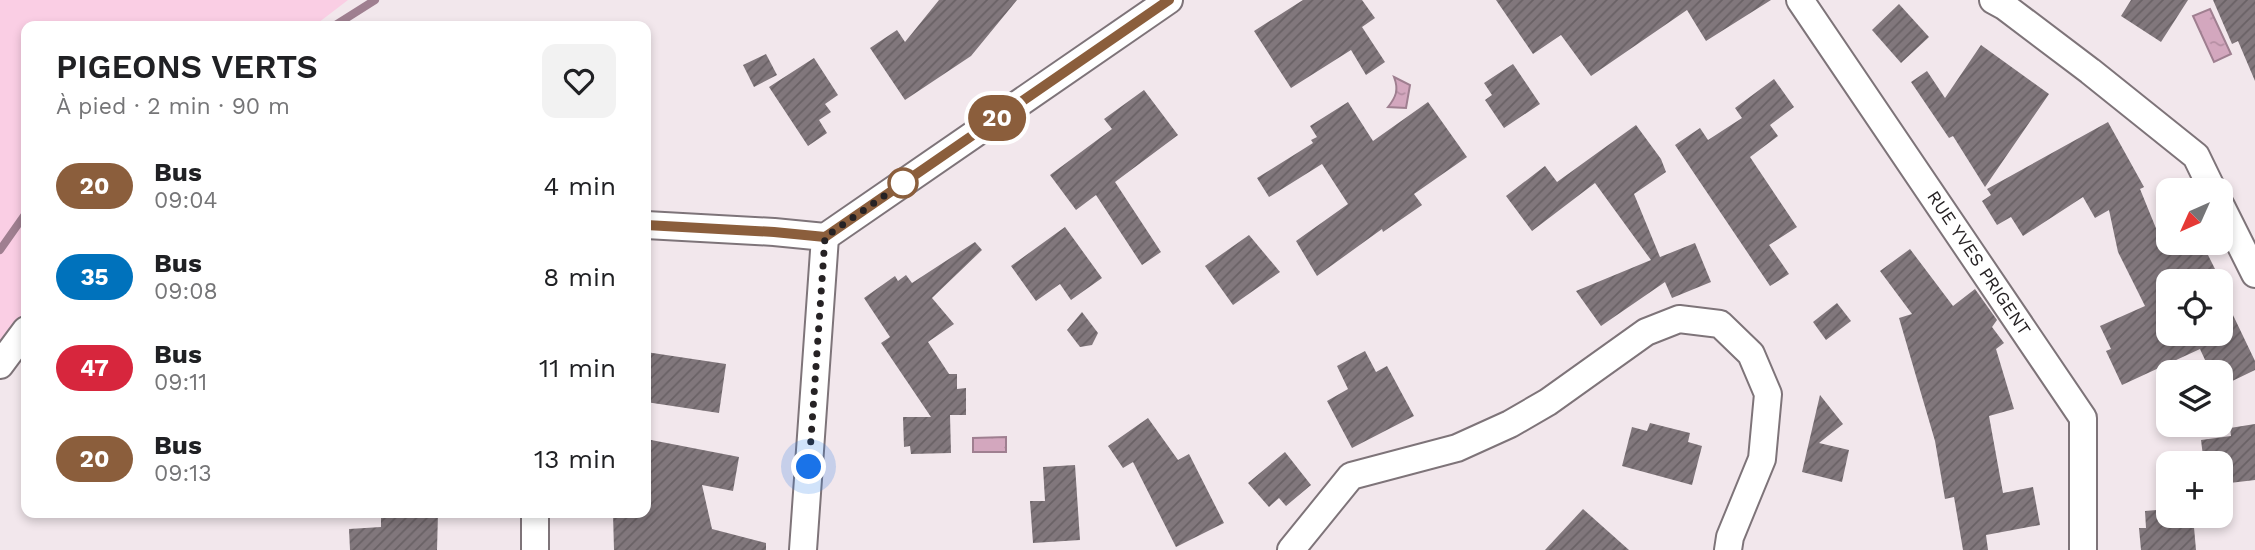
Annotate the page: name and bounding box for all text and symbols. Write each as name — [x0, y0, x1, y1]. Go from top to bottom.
button: heart — [542, 44, 616, 118]
text: PIGEONS VERTS — [56, 47, 318, 86]
text: À pied · 2 min · 90 m — [56, 93, 290, 120]
line badge: 20 — [965, 95, 1028, 141]
text: 20 — [982, 104, 1012, 132]
text: Bus — [154, 157, 202, 187]
unlabelled marker — [888, 168, 918, 198]
text: 4 min — [543, 171, 616, 201]
text: 20 — [80, 172, 109, 200]
north arrow — [2156, 178, 2233, 256]
map controls — [2156, 178, 2233, 528]
text: 09:04 — [154, 187, 218, 214]
street label: RUE YVES PRIGENT — [1923, 187, 2036, 339]
text: Bus — [154, 248, 202, 278]
text: 8 min — [543, 262, 616, 292]
text: 35 — [80, 263, 109, 291]
button: locate — [2156, 269, 2233, 346]
text: 09:08 — [154, 278, 218, 305]
text: Bus — [154, 339, 202, 369]
text: 11 min — [539, 353, 616, 383]
text: 47 — [80, 354, 109, 382]
button: layers — [2156, 360, 2233, 437]
text: 09:11 — [154, 369, 207, 396]
text: Bus — [154, 430, 202, 460]
text: 13 min — [534, 444, 616, 474]
text: 20 — [80, 445, 109, 473]
your location — [791, 449, 826, 484]
button: + — [2156, 451, 2233, 528]
text: 09:13 — [154, 460, 212, 487]

